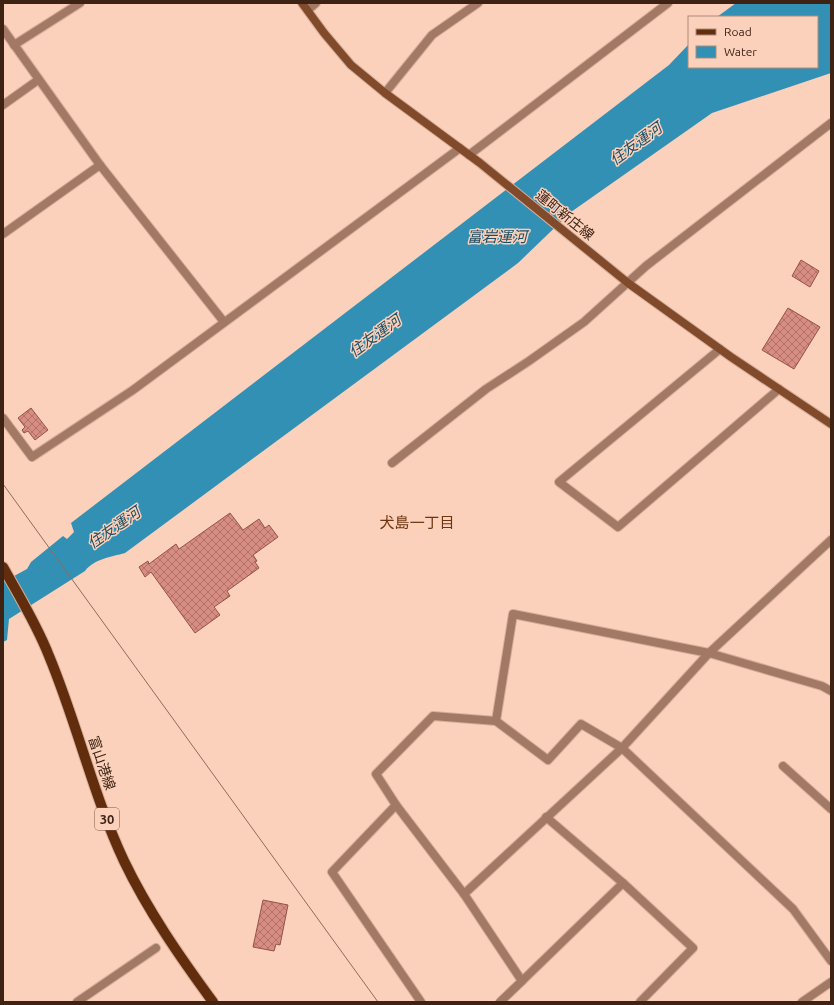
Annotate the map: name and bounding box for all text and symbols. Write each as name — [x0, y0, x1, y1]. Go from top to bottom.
legend — [688, 16, 818, 68]
text: Road — [724, 25, 752, 38]
text: Water — [724, 45, 757, 58]
water label: 住友運河 — [606, 117, 667, 168]
street label: 蓮町新庄線 — [533, 187, 597, 243]
water label: 富岩運河 — [467, 228, 530, 245]
water label: 住友運河 — [345, 309, 406, 360]
water label: 住友運河 — [84, 502, 146, 552]
district label: 犬島一丁目 — [379, 514, 455, 531]
street label: 富山港線 — [85, 734, 119, 792]
road number: 30 — [95, 808, 119, 830]

